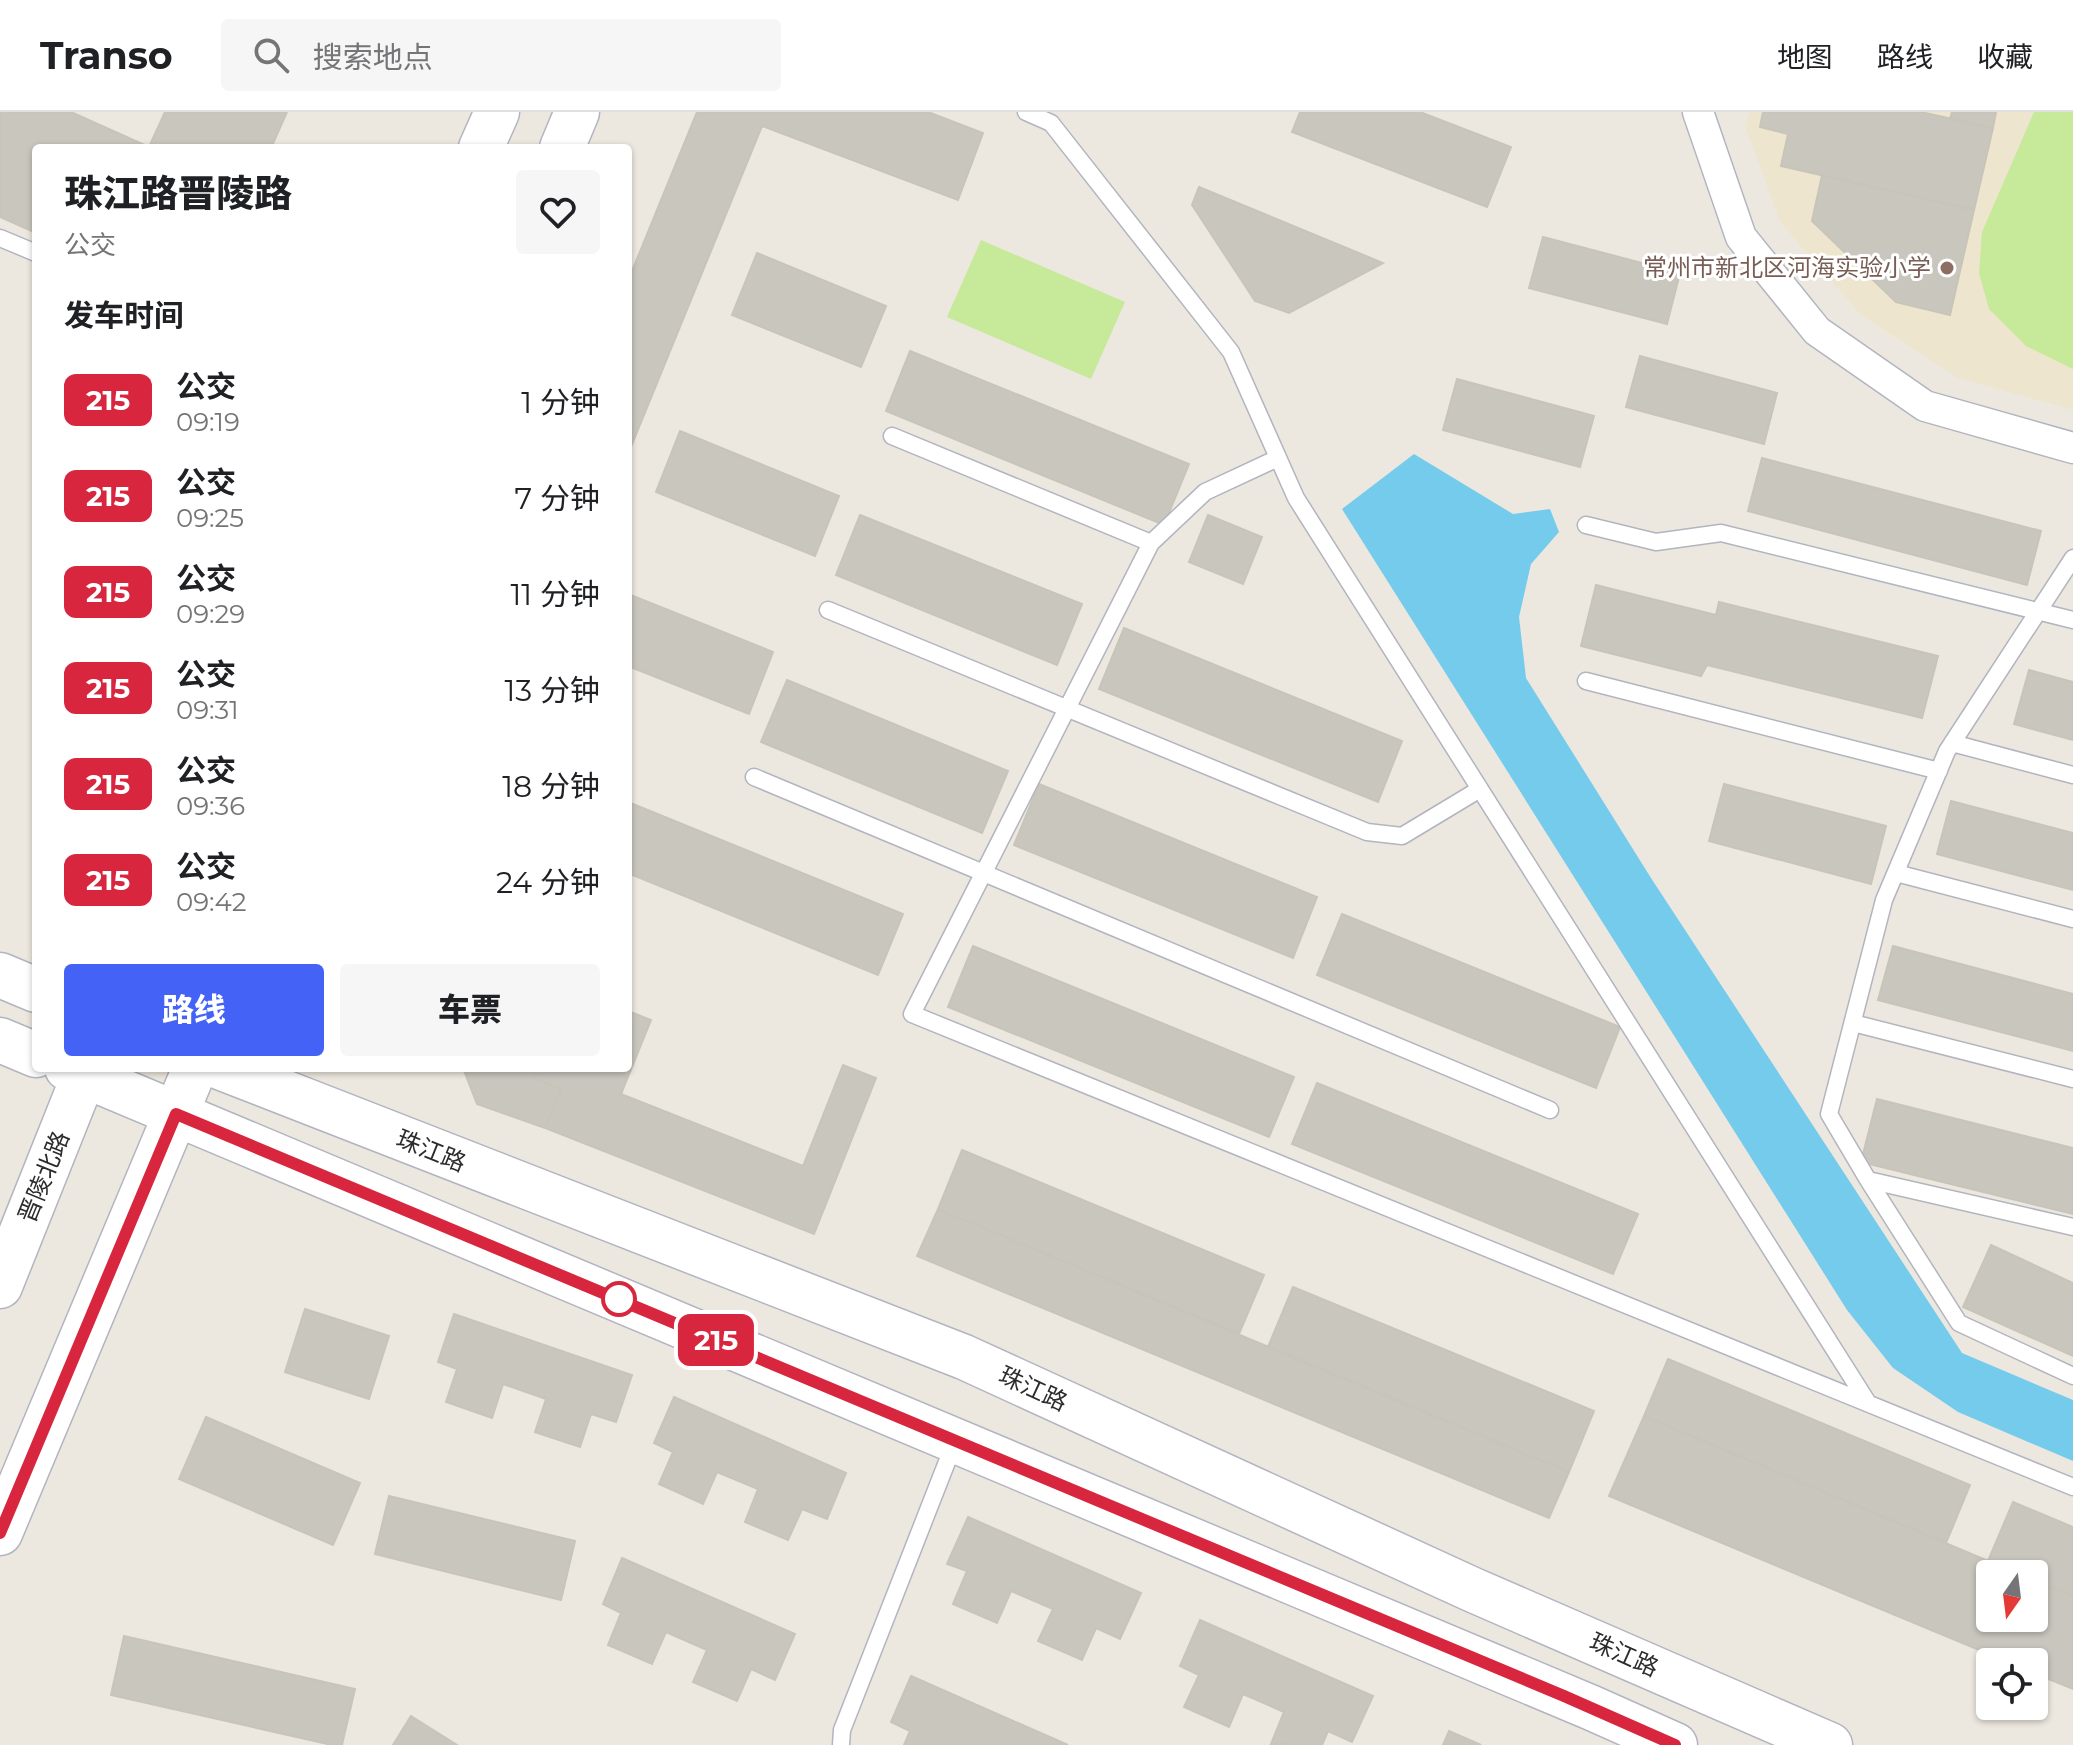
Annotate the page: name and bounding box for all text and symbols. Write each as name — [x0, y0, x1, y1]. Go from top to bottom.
search box — [221, 19, 781, 91]
text: Transo — [40, 32, 173, 79]
icon: search — [249, 33, 293, 77]
text: 搜索地点 — [313, 39, 433, 76]
text: 地图 — [1777, 40, 1833, 74]
text: 路线 — [1877, 40, 1933, 74]
text: 收藏 — [1977, 40, 2033, 74]
text: 珠江路晋陵路 — [64, 170, 292, 217]
button: heart — [516, 170, 600, 254]
text: 公交 — [64, 229, 116, 261]
place label: 常州市新北区河海实验小学 — [1643, 253, 1931, 282]
marker: 常州市新北区河海实验小学 — [1938, 259, 1956, 277]
text: 发车时间 — [64, 297, 184, 334]
text: 公交 — [176, 368, 236, 405]
text: 215 — [86, 383, 130, 417]
text: 1 分钟 — [521, 384, 600, 421]
text: 09:19 — [176, 406, 240, 438]
text: 公交 — [176, 464, 236, 501]
text: 215 — [86, 479, 130, 513]
text: 7 分钟 — [514, 480, 600, 517]
text: 09:25 — [176, 502, 244, 534]
text: 公交 — [176, 560, 236, 597]
text: 215 — [86, 575, 130, 609]
text: 11 分钟 — [510, 576, 600, 613]
text: 09:29 — [176, 598, 245, 630]
text: 公交 — [176, 656, 236, 693]
text: 215 — [86, 671, 130, 705]
text: 13 分钟 — [504, 672, 600, 709]
text: 09:31 — [176, 694, 239, 726]
text: 公交 — [176, 752, 236, 789]
text: 215 — [86, 767, 130, 801]
text: 18 分钟 — [502, 768, 600, 805]
text: 09:36 — [176, 790, 245, 822]
text: 公交 — [176, 848, 236, 885]
text: 215 — [86, 863, 130, 897]
text: 24 分钟 — [496, 864, 600, 901]
text: 09:42 — [176, 886, 246, 918]
button: 路线 — [64, 964, 324, 1056]
button: 车票 — [340, 964, 600, 1056]
street label: 珠江路 — [392, 1124, 470, 1177]
street label: 晋陵北路 — [12, 1127, 75, 1227]
unlabelled marker — [602, 1282, 636, 1316]
line badge: 215 — [670, 1314, 762, 1366]
text: 215 — [694, 1323, 738, 1357]
street label: 珠江路 — [994, 1360, 1072, 1417]
north arrow — [1976, 1560, 2048, 1632]
map controls — [1976, 1560, 2048, 1720]
street label: 珠江路 — [1585, 1627, 1663, 1682]
button: locate — [1976, 1648, 2048, 1720]

